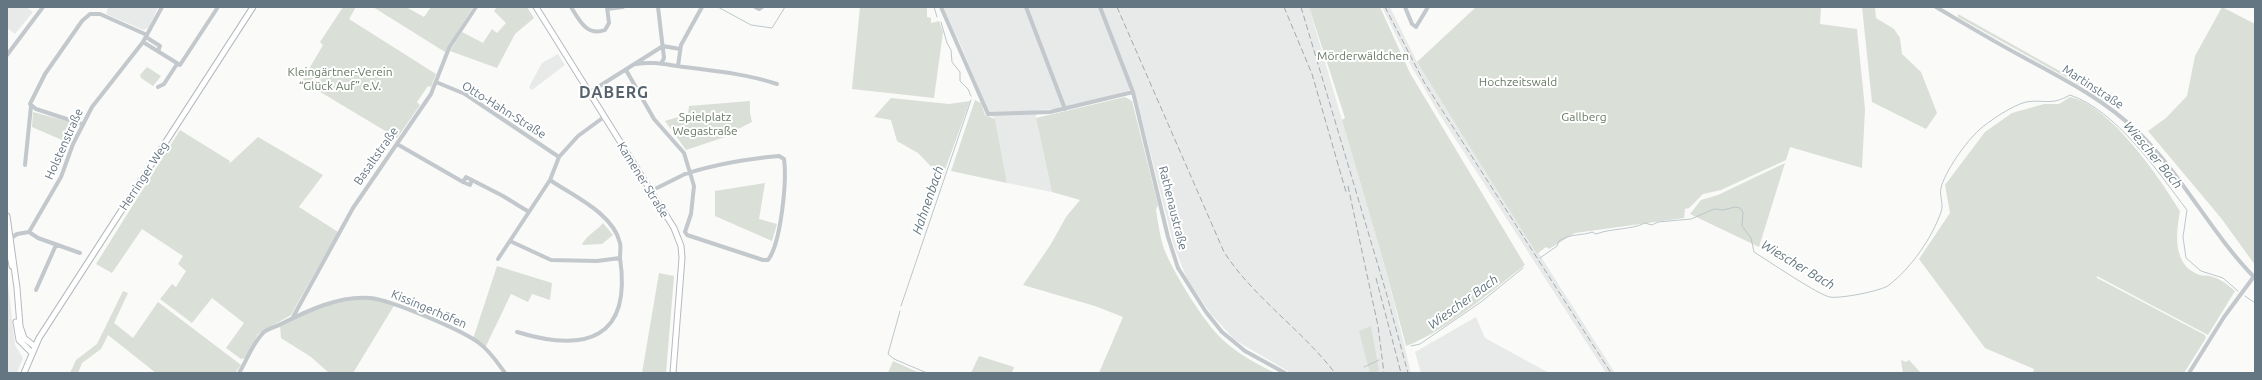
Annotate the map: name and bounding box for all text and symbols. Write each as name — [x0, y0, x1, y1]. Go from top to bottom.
park label: Mörderwäldchen — [1317, 49, 1409, 63]
street label: Martinstraße — [2060, 62, 2126, 112]
park label: Kleingärtner-Verein “Glück Auf” e.V. — [287, 65, 393, 93]
park label: Hochzeitswald — [1479, 75, 1557, 89]
street label: Otto-Hahn-Straße — [459, 78, 549, 142]
district label: DABERG — [579, 83, 649, 103]
street label: Holstenstraße — [42, 106, 86, 182]
park label: Spielplatz Wegastraße — [672, 110, 738, 138]
park label: Gallberg — [1561, 110, 1607, 124]
water label: Wiescher Bach — [2120, 118, 2186, 192]
street label: Basaltstraße — [351, 124, 401, 188]
street label: Herringer Weg — [116, 139, 172, 213]
street label: Kamener Straße — [614, 139, 672, 221]
water label: Hahnenbach — [909, 164, 947, 236]
street label: Rathenaustraße — [1156, 164, 1190, 252]
water label: Wiescher Bach — [1758, 237, 1838, 293]
water label: Wiescher Bach — [1425, 271, 1501, 333]
street label: Kissingerhöfen — [389, 287, 469, 331]

